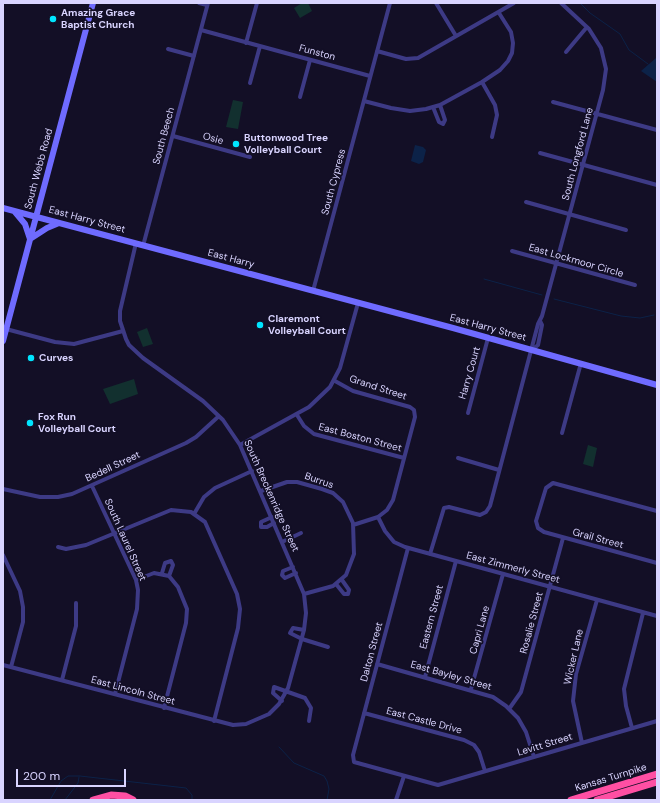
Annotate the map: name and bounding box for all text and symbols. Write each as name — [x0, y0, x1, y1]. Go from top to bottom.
place label: Amazing Grace Baptist Church — [61, 7, 135, 30]
marker: Amazing Grace Baptist Church — [48, 14, 58, 24]
street label: Funston — [298, 42, 336, 64]
street label: South Beech — [151, 106, 177, 166]
street label: South Longford Lane — [560, 106, 596, 202]
street label: South Webb Road — [22, 127, 56, 211]
street label: Osie — [201, 131, 225, 147]
place label: Buttonwood Tree Volleyball Court — [244, 132, 328, 156]
marker: Buttonwood Tree Volleyball Court — [231, 139, 241, 149]
street label: South Cypress — [319, 148, 349, 216]
street label: East Harry Street — [47, 204, 127, 236]
street label: East Lockmoor Circle — [527, 242, 625, 280]
street label: East Harry — [206, 247, 256, 271]
street label: East Harry Street — [448, 312, 528, 344]
place label: Claremont Volleyball Court — [268, 313, 346, 336]
marker: Claremont Volleyball Court — [255, 320, 265, 330]
street label: Harry Court — [457, 345, 483, 401]
place label: Curves — [39, 352, 73, 364]
marker: Curves — [26, 353, 36, 363]
street label: Grand Street — [348, 373, 408, 403]
place label: Fox Run Volleyball Court — [38, 411, 116, 434]
marker: Fox Run Volleyball Court — [25, 418, 35, 428]
street label: East Boston Street — [317, 421, 403, 455]
street label: South Breckenridge Street — [241, 438, 301, 554]
street label: Bedell Street — [84, 449, 142, 485]
street label: Burrus — [303, 470, 335, 492]
street label: South Laurel Street — [101, 497, 149, 583]
street label: Grail Street — [571, 526, 625, 552]
street label: East Zimmerly Street — [465, 550, 561, 586]
street label: Eastern Street — [418, 584, 446, 650]
street label: Rosalie Street — [518, 591, 546, 655]
street label: Capri Lane — [467, 604, 493, 656]
street label: Dalton Street — [358, 621, 386, 683]
street label: Wicker Lane — [562, 628, 586, 686]
street label: East Bayley Street — [409, 659, 493, 693]
street label: East Lincoln Street — [90, 674, 176, 708]
street label: East Castle Drive — [385, 705, 463, 737]
street label: Levitt Street — [516, 731, 574, 759]
scale bar — [18, 761, 128, 787]
street label: Kansas Turnpike — [574, 761, 648, 795]
text: 200 m — [23, 768, 60, 784]

